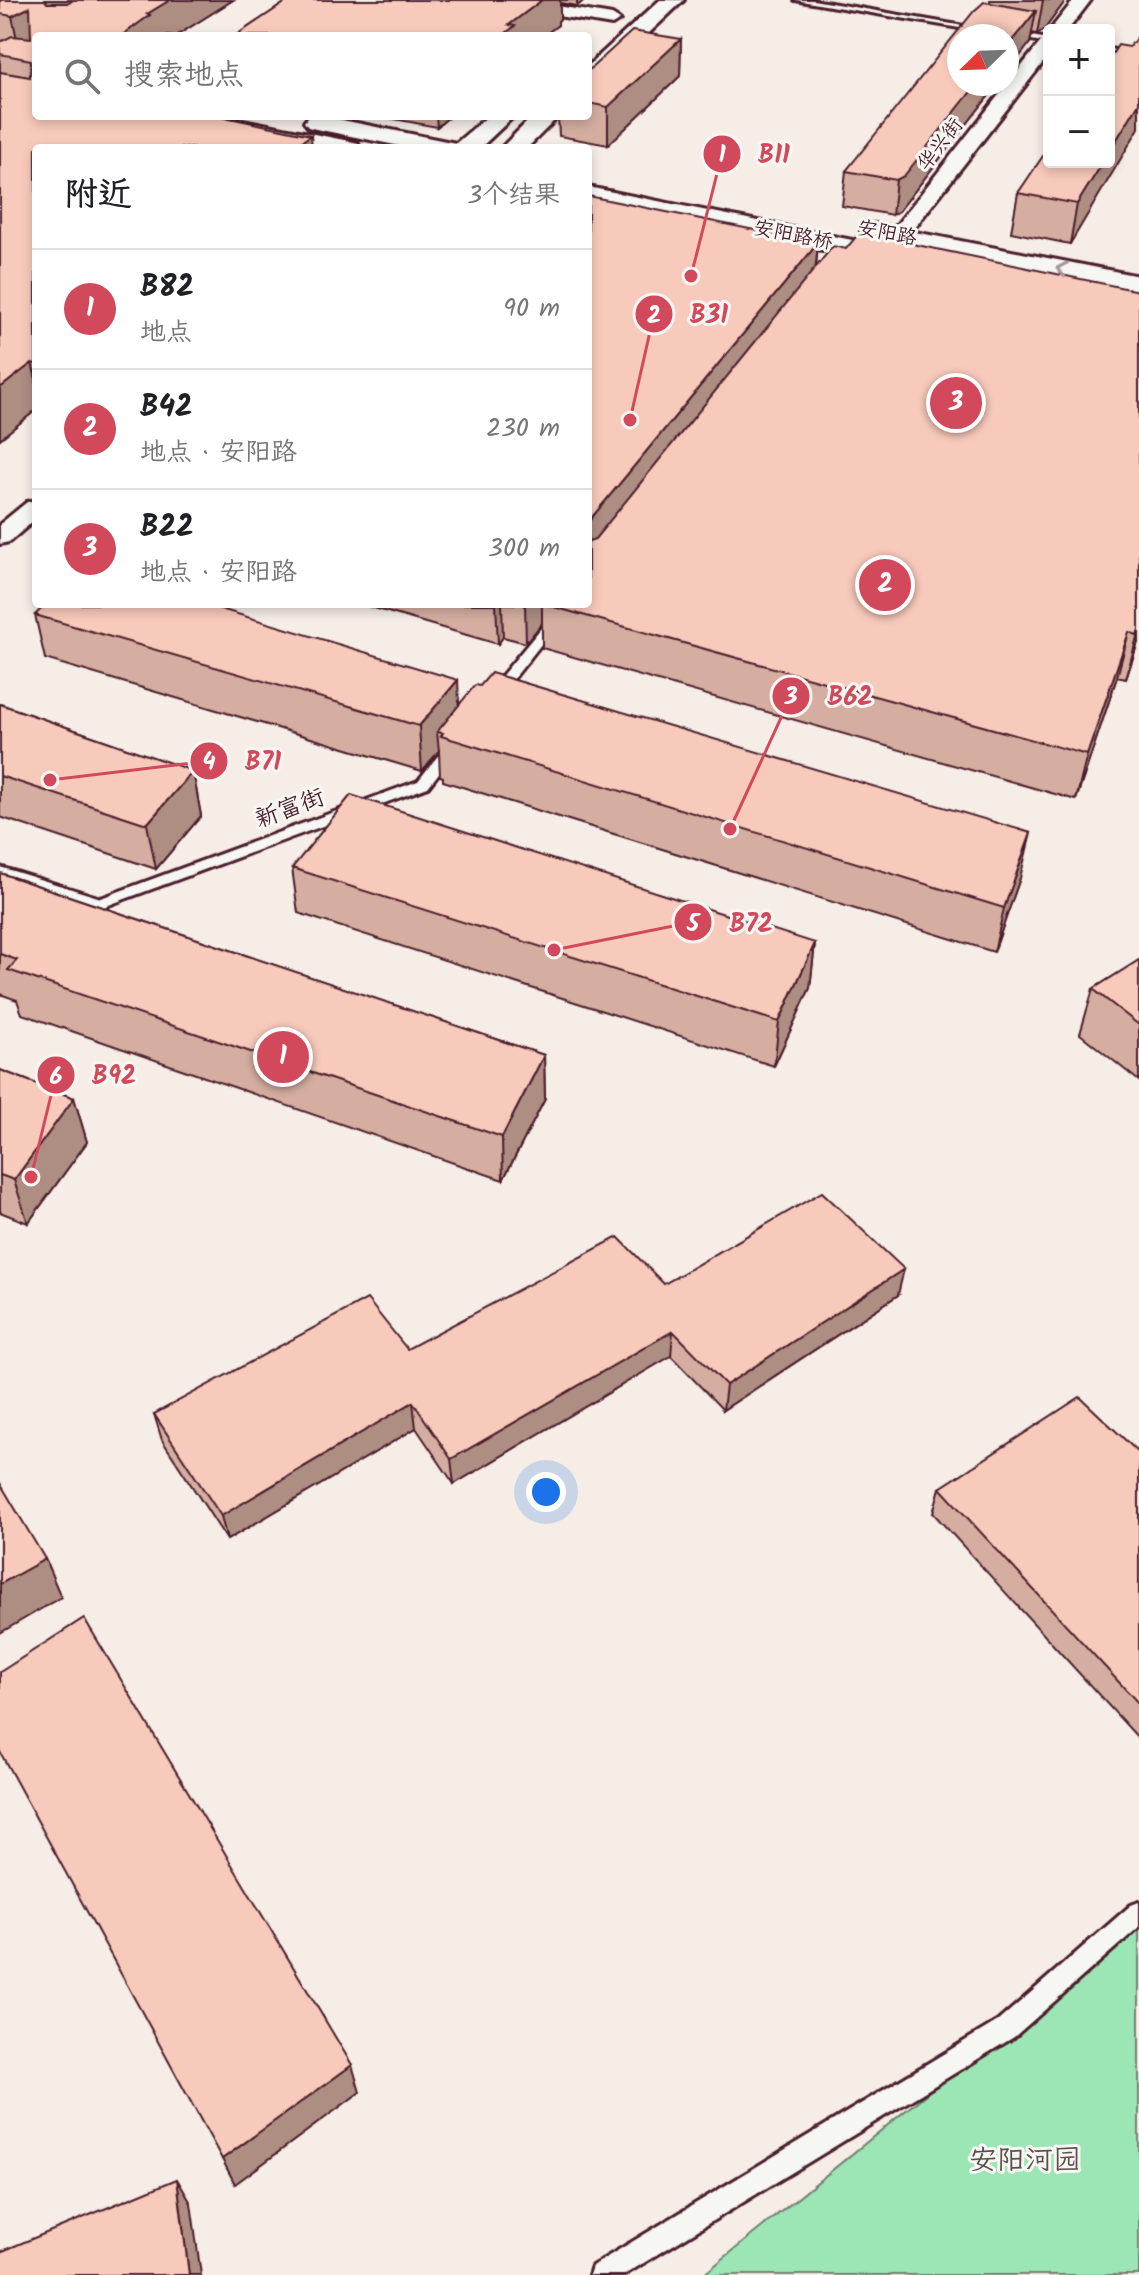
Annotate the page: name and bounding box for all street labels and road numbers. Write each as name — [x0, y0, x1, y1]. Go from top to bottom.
street label: 华兴街 — [910, 112, 972, 178]
street label: 安阳路桥 — [751, 213, 835, 259]
street label: 安阳路 — [854, 213, 920, 256]
street label: 新富街 — [250, 778, 330, 840]

